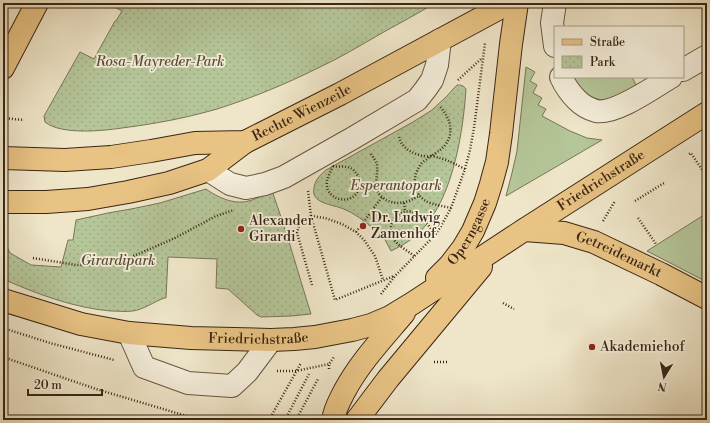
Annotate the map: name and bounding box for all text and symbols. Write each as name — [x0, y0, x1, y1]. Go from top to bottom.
legend — [554, 26, 684, 78]
text: Straße — [590, 35, 625, 50]
park label: Rosa-Mayreder-Park — [95, 53, 224, 71]
text: Park — [590, 55, 616, 70]
street label: Rechte Wienzeile — [249, 81, 354, 146]
street label: Friedrichstraße — [554, 146, 648, 215]
park label: Esperantopark — [350, 177, 441, 195]
street label: Operngasse — [444, 196, 495, 269]
place label: Dr. Ludwig Zamenhof — [371, 209, 441, 243]
place label: Alexander Girardi — [248, 212, 314, 246]
marker: Dr. Ludwig Zamenhof — [358, 221, 368, 231]
marker: Alexander Girardi — [236, 224, 246, 234]
street label: Getreidemarkt — [573, 228, 665, 282]
park label: Girardipark — [81, 252, 155, 270]
street label: Friedrichstraße — [208, 329, 309, 349]
place label: Akademiehof — [599, 338, 685, 356]
marker: Akademiehof — [587, 342, 597, 352]
north arrow — [644, 357, 684, 397]
scale bar — [28, 371, 102, 397]
text: 20 m — [34, 378, 62, 393]
text: N — [657, 378, 668, 394]

